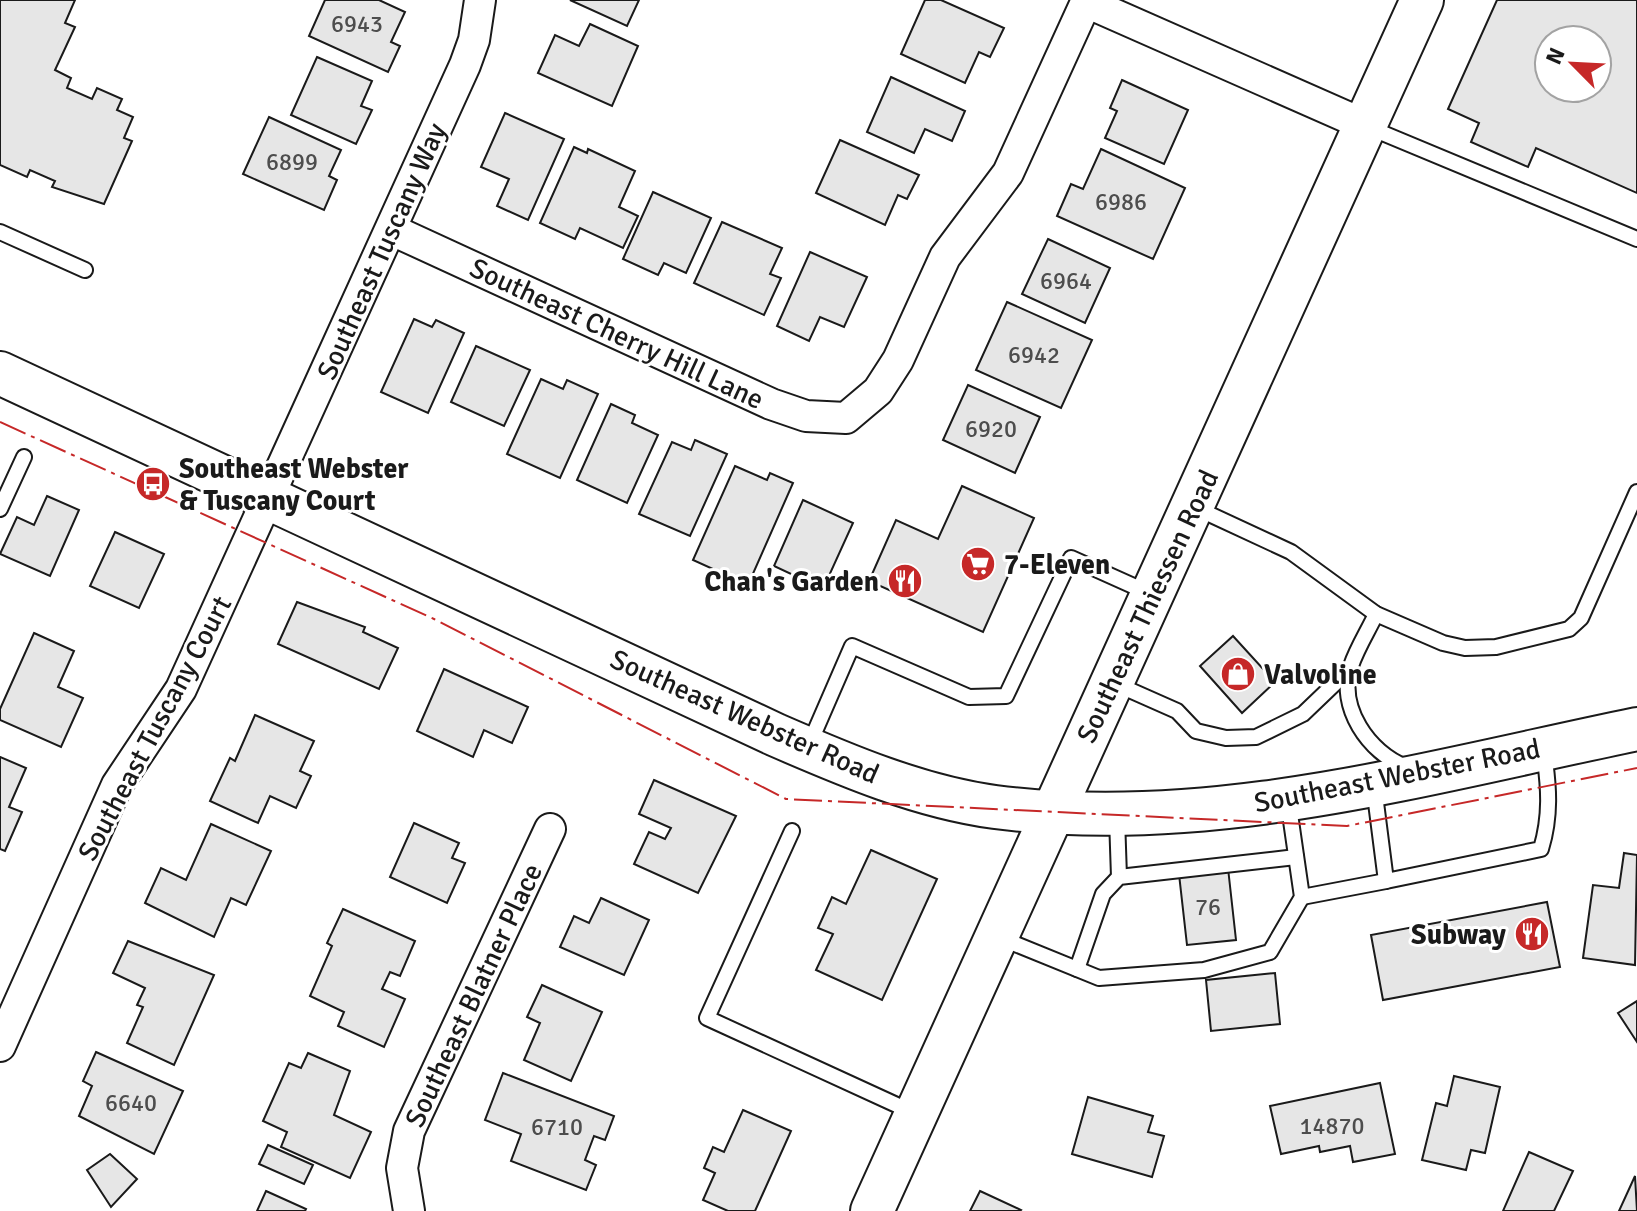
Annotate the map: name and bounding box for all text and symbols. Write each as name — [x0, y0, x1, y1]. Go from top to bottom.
house number: 6943 — [331, 9, 383, 39]
north arrow — [1533, 24, 1613, 104]
text: N — [1540, 44, 1571, 69]
street label: Southeast Tuscany Way — [310, 118, 454, 385]
house number: 6899 — [266, 147, 318, 177]
house number: 6986 — [1095, 187, 1147, 217]
street label: Southeast Cherry Hill Lane — [464, 251, 769, 417]
house number: 6964 — [1040, 266, 1092, 296]
house number: 6942 — [1008, 340, 1060, 370]
house number: 6920 — [965, 414, 1017, 444]
place label: Southeast Webster & Tuscany Court — [179, 452, 409, 518]
street label: Southeast Thiessen Road — [1070, 464, 1226, 748]
bus stop icon: Southeast Webster & Tuscany Court — [134, 465, 172, 503]
supermarket icon: 7-Eleven — [959, 545, 997, 583]
place label: 7-Eleven — [1004, 548, 1110, 582]
restaurant icon: Chan's Garden — [886, 562, 924, 600]
place label: Chan's Garden — [704, 565, 879, 599]
street label: Southeast Tuscany Court — [71, 590, 239, 867]
street label: Southeast Webster Road — [605, 642, 884, 792]
shop icon: Valvoline — [1219, 655, 1257, 693]
place label: Valvoline — [1264, 658, 1377, 692]
street label: Southeast Webster Road — [1251, 732, 1543, 820]
street label: Southeast Blatner Place — [398, 858, 550, 1133]
house number: 76 — [1195, 892, 1221, 922]
restaurant icon: Subway — [1513, 915, 1551, 953]
place label: Subway — [1411, 918, 1506, 952]
house number: 6640 — [105, 1088, 157, 1118]
house number: 14870 — [1300, 1111, 1364, 1141]
house number: 6710 — [531, 1112, 583, 1142]

